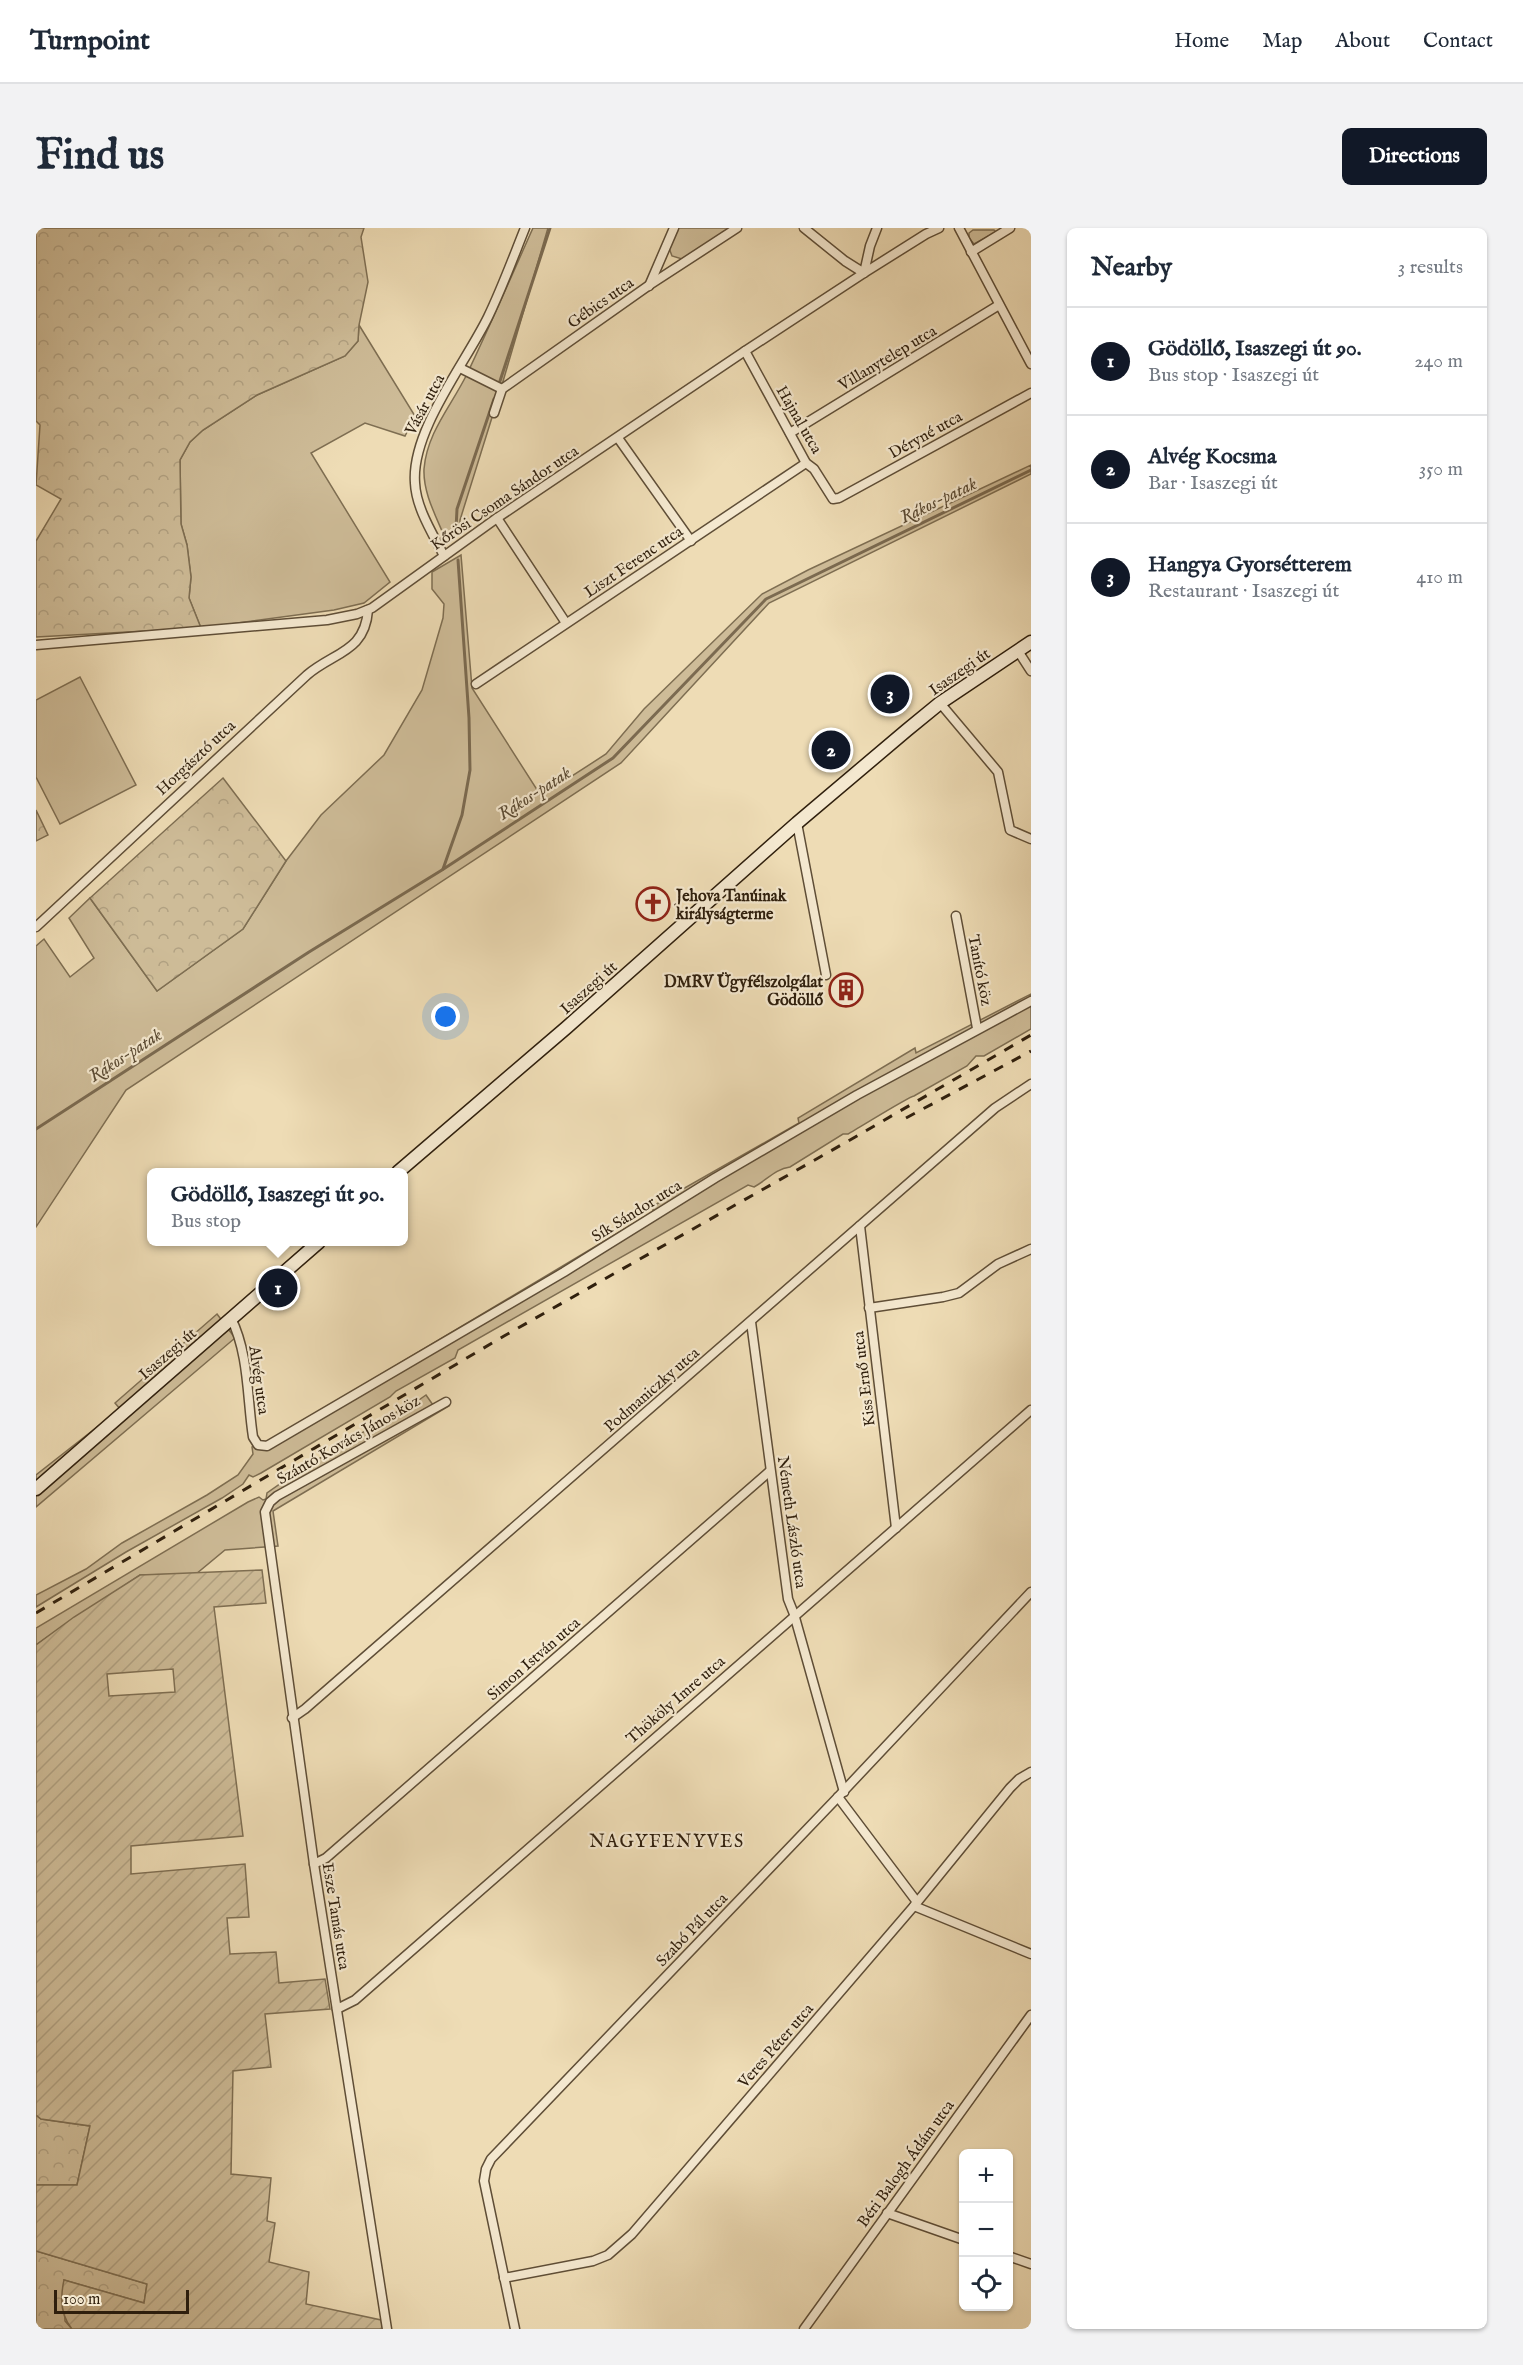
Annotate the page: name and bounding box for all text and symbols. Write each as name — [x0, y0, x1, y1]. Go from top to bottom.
text: Turnpoint — [30, 24, 150, 59]
text: Home — [1174, 28, 1229, 55]
text: Map — [1262, 28, 1302, 55]
text: About — [1335, 28, 1390, 55]
text: Contact — [1423, 28, 1493, 55]
button: Directions — [1342, 128, 1487, 185]
text: Find us — [36, 130, 164, 183]
text: Nearby — [1091, 251, 1172, 284]
text: 3 results — [1398, 255, 1463, 280]
street label: Gébics utca — [564, 274, 638, 334]
street label: Villanytelep utca — [834, 322, 941, 396]
text: Gödöllő, Isaszegi út 90. — [1148, 335, 1362, 363]
text: 1 — [1107, 349, 1114, 374]
text: 240 m — [1414, 349, 1463, 374]
text: Bus stop · Isaszegi út — [1148, 363, 1319, 388]
street label: Vásár utca — [401, 371, 450, 440]
street label: Hajnal utca — [771, 382, 826, 458]
street label: Déryné utca — [886, 407, 966, 464]
street label: Kőrösi Csoma Sándor utca — [427, 442, 583, 556]
text: Alvég Kocsma — [1148, 443, 1276, 471]
text: 2 — [1106, 457, 1115, 482]
text: 350 m — [1419, 457, 1463, 482]
text: Bar · Isaszegi út — [1148, 471, 1278, 496]
water label: Rákos-patak — [896, 473, 981, 530]
street label: Liszt Ferenc utca — [581, 522, 687, 603]
text: Hangya Gyorsétterem — [1148, 551, 1352, 579]
text: 3 — [1107, 565, 1114, 590]
text: 410 m — [1416, 565, 1463, 590]
text: Restaurant · Isaszegi út — [1148, 579, 1339, 604]
street label: Isaszegi út — [926, 644, 995, 701]
pin: 3 — [870, 672, 910, 716]
street label: Horgásztó utca — [152, 716, 240, 800]
pin: 2 — [812, 728, 850, 772]
water label: Rákos-patak — [494, 762, 576, 826]
church icon: Jehova Tanúinak királyságterme — [635, 886, 671, 922]
place label: Jehova Tanúinak királyságterme — [674, 887, 787, 925]
street label: Tanító köz — [962, 933, 996, 1008]
street label: Isaszegi út — [557, 957, 622, 1019]
place label: DMRV Ügyfélszolgálat Gödöllő — [664, 972, 824, 1011]
building icon: DMRV Ügyfélszolgálat Gödöllő — [828, 972, 864, 1008]
your location — [431, 1002, 460, 1031]
water label: Rákos-patak — [85, 1024, 167, 1088]
popup — [147, 1168, 408, 1246]
street label: Sík Sándor utca — [588, 1176, 686, 1247]
text: Gödöllő, Isaszegi út 90. — [171, 1181, 384, 1209]
text: Bus stop — [171, 1209, 241, 1234]
pin: 1 — [258, 1266, 298, 1310]
street label: Isaszegi út — [135, 1324, 202, 1385]
street label: Kiss Ernő utca — [849, 1330, 881, 1428]
street label: Alvég utca — [243, 1344, 273, 1416]
street label: Podmaniczky utca — [601, 1344, 704, 1437]
street label: Szántó Kovács János köz — [274, 1392, 424, 1490]
street label: Németh László utca — [772, 1455, 810, 1590]
street label: Simon István utca — [484, 1614, 585, 1705]
street label: Thököly Imre utca — [623, 1652, 730, 1749]
district label: NAGYFENYVES — [589, 1831, 745, 1854]
street label: Esze Tamás utca — [317, 1861, 353, 1971]
street label: Szabó Pál utca — [652, 1889, 733, 1971]
street label: Veres Péter utca — [734, 2000, 819, 2093]
street label: Béri Balogh Ádám utca — [852, 2095, 960, 2232]
map controls — [959, 2149, 1013, 2311]
button: + — [959, 2149, 1013, 2203]
button: − — [959, 2203, 1013, 2257]
button: locate — [959, 2257, 1013, 2311]
scale bar — [54, 2287, 189, 2314]
text: 100 m — [63, 2290, 100, 2310]

